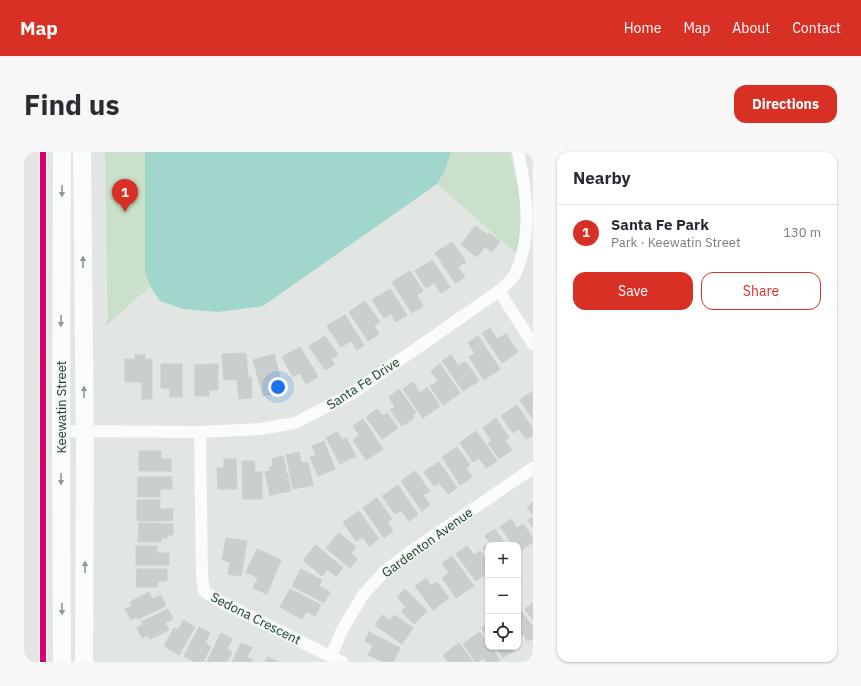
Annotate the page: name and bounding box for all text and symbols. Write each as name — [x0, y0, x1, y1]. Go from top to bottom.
text: Map — [20, 16, 58, 40]
text: Home — [624, 19, 661, 37]
text: Map — [683, 19, 710, 37]
text: About — [732, 19, 770, 37]
text: Contact — [792, 19, 841, 37]
button: Directions — [734, 85, 837, 123]
text: Find us — [24, 86, 120, 123]
text: Nearby — [573, 167, 631, 189]
pin: 1 — [112, 179, 138, 212]
one-way arrow — [59, 185, 65, 198]
text: Santa Fe Park — [611, 215, 709, 234]
text: 1 — [582, 224, 590, 241]
text: 130 m — [783, 224, 821, 241]
text: Park · Keewatin Street — [611, 234, 741, 251]
one-way arrow — [80, 255, 86, 268]
button: Save — [573, 272, 693, 310]
button: Share — [701, 272, 821, 310]
one-way arrow — [58, 315, 65, 327]
street label: Santa Fe Drive — [324, 353, 403, 413]
street label: Keewatin Street — [53, 361, 70, 453]
your location — [268, 377, 288, 397]
one-way arrow — [81, 386, 88, 398]
one-way arrow — [58, 473, 64, 486]
street label: Gardenton Avenue — [378, 504, 476, 581]
map controls — [485, 542, 521, 650]
button: + — [485, 542, 521, 578]
one-way arrow — [82, 560, 88, 573]
button: − — [485, 578, 521, 614]
street label: Sedona Crescent — [208, 588, 304, 648]
one-way arrow — [59, 603, 65, 616]
button: locate — [485, 614, 521, 650]

